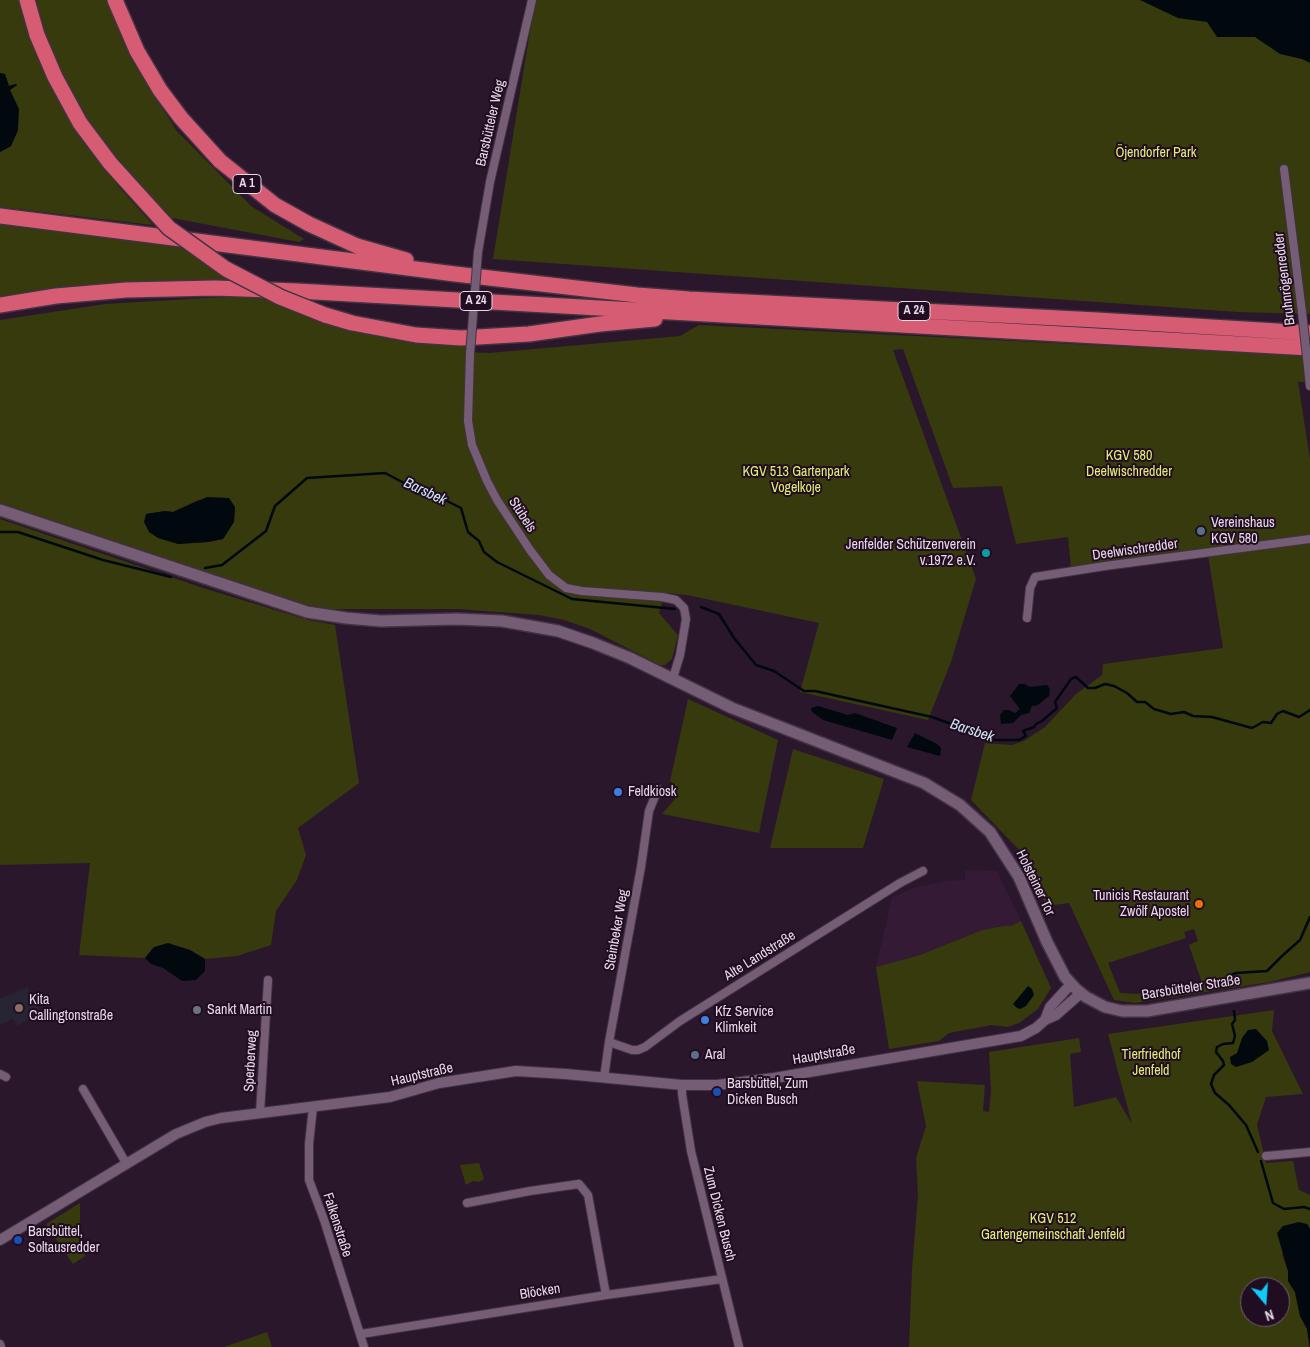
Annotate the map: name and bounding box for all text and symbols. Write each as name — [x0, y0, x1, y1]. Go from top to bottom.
street label: Barsbütteler Weg — [473, 78, 509, 168]
park label: Öjendorfer Park — [1115, 145, 1197, 161]
road number: A 1 — [233, 174, 261, 193]
street label: Bruhnrögenredder — [1271, 232, 1299, 326]
road number: A 24 — [460, 292, 492, 310]
road number: A 24 — [898, 302, 930, 321]
park label: KGV 580 Deelwischredder — [1086, 448, 1172, 481]
park label: KGV 513 Gartenpark Vogelkoje — [742, 464, 850, 497]
water label: Barsbek — [401, 474, 449, 510]
street label: Stübels — [505, 494, 539, 536]
place label: Vereinshaus KGV 580 — [1211, 515, 1275, 548]
marker: Vereinshaus KGV 580 — [1195, 525, 1207, 537]
street label: Deelwischredder — [1091, 536, 1179, 564]
place label: Jenfelder Schützenverein v.1972 e.V. — [846, 537, 976, 570]
marker: Jenfelder Schützenverein v.1972 e.V. — [980, 547, 992, 559]
water label: Barsbek — [948, 715, 996, 747]
place label: Feldkiosk — [628, 784, 677, 800]
marker: Feldkiosk — [612, 786, 624, 798]
street label: Holsteiner Tor — [1012, 847, 1058, 919]
street label: Steinbeker Weg — [602, 888, 632, 972]
place label: Tunicis Restaurant Zwölf Apostel — [1093, 888, 1189, 920]
marker: Tunicis Restaurant Zwölf Apostel — [1193, 898, 1205, 910]
street label: Alte Landstraße — [721, 927, 799, 985]
street label: Barsbütteler Straße — [1141, 972, 1241, 1004]
place label: Kita Callingtonstraße — [29, 992, 113, 1024]
marker: Kita Callingtonstraße — [13, 1002, 25, 1014]
place label: Sankt Martin — [207, 1002, 272, 1018]
marker: Sankt Martin — [191, 1004, 203, 1016]
place label: Kfz Service Klimkeit — [715, 1004, 774, 1036]
marker: Kfz Service Klimkeit — [699, 1014, 711, 1026]
street label: Sperberweg — [241, 1030, 261, 1092]
street label: Hauptstraße — [791, 1041, 857, 1069]
place label: Aral — [705, 1047, 725, 1063]
park label: Tierfriedhof Jenfeld — [1121, 1047, 1181, 1080]
marker: Aral — [689, 1049, 701, 1061]
street label: Hauptstraße — [389, 1060, 455, 1090]
place label: Barsbüttel, Zum Dicken Busch — [727, 1076, 808, 1108]
marker: Barsbüttel, Zum Dicken Busch — [711, 1086, 723, 1098]
street label: Zum Dicken Busch — [699, 1165, 739, 1263]
street label: Falkenstraße — [319, 1191, 355, 1259]
park label: KGV 512 Gartengemeinschaft Jenfeld — [981, 1211, 1125, 1244]
place label: Barsbüttel, Soltausredder — [28, 1224, 99, 1256]
marker: Barsbüttel, Soltausredder — [12, 1234, 24, 1246]
north arrow — [1240, 1277, 1290, 1327]
street label: Blöcken — [519, 1281, 561, 1303]
text: N — [1263, 1305, 1276, 1325]

